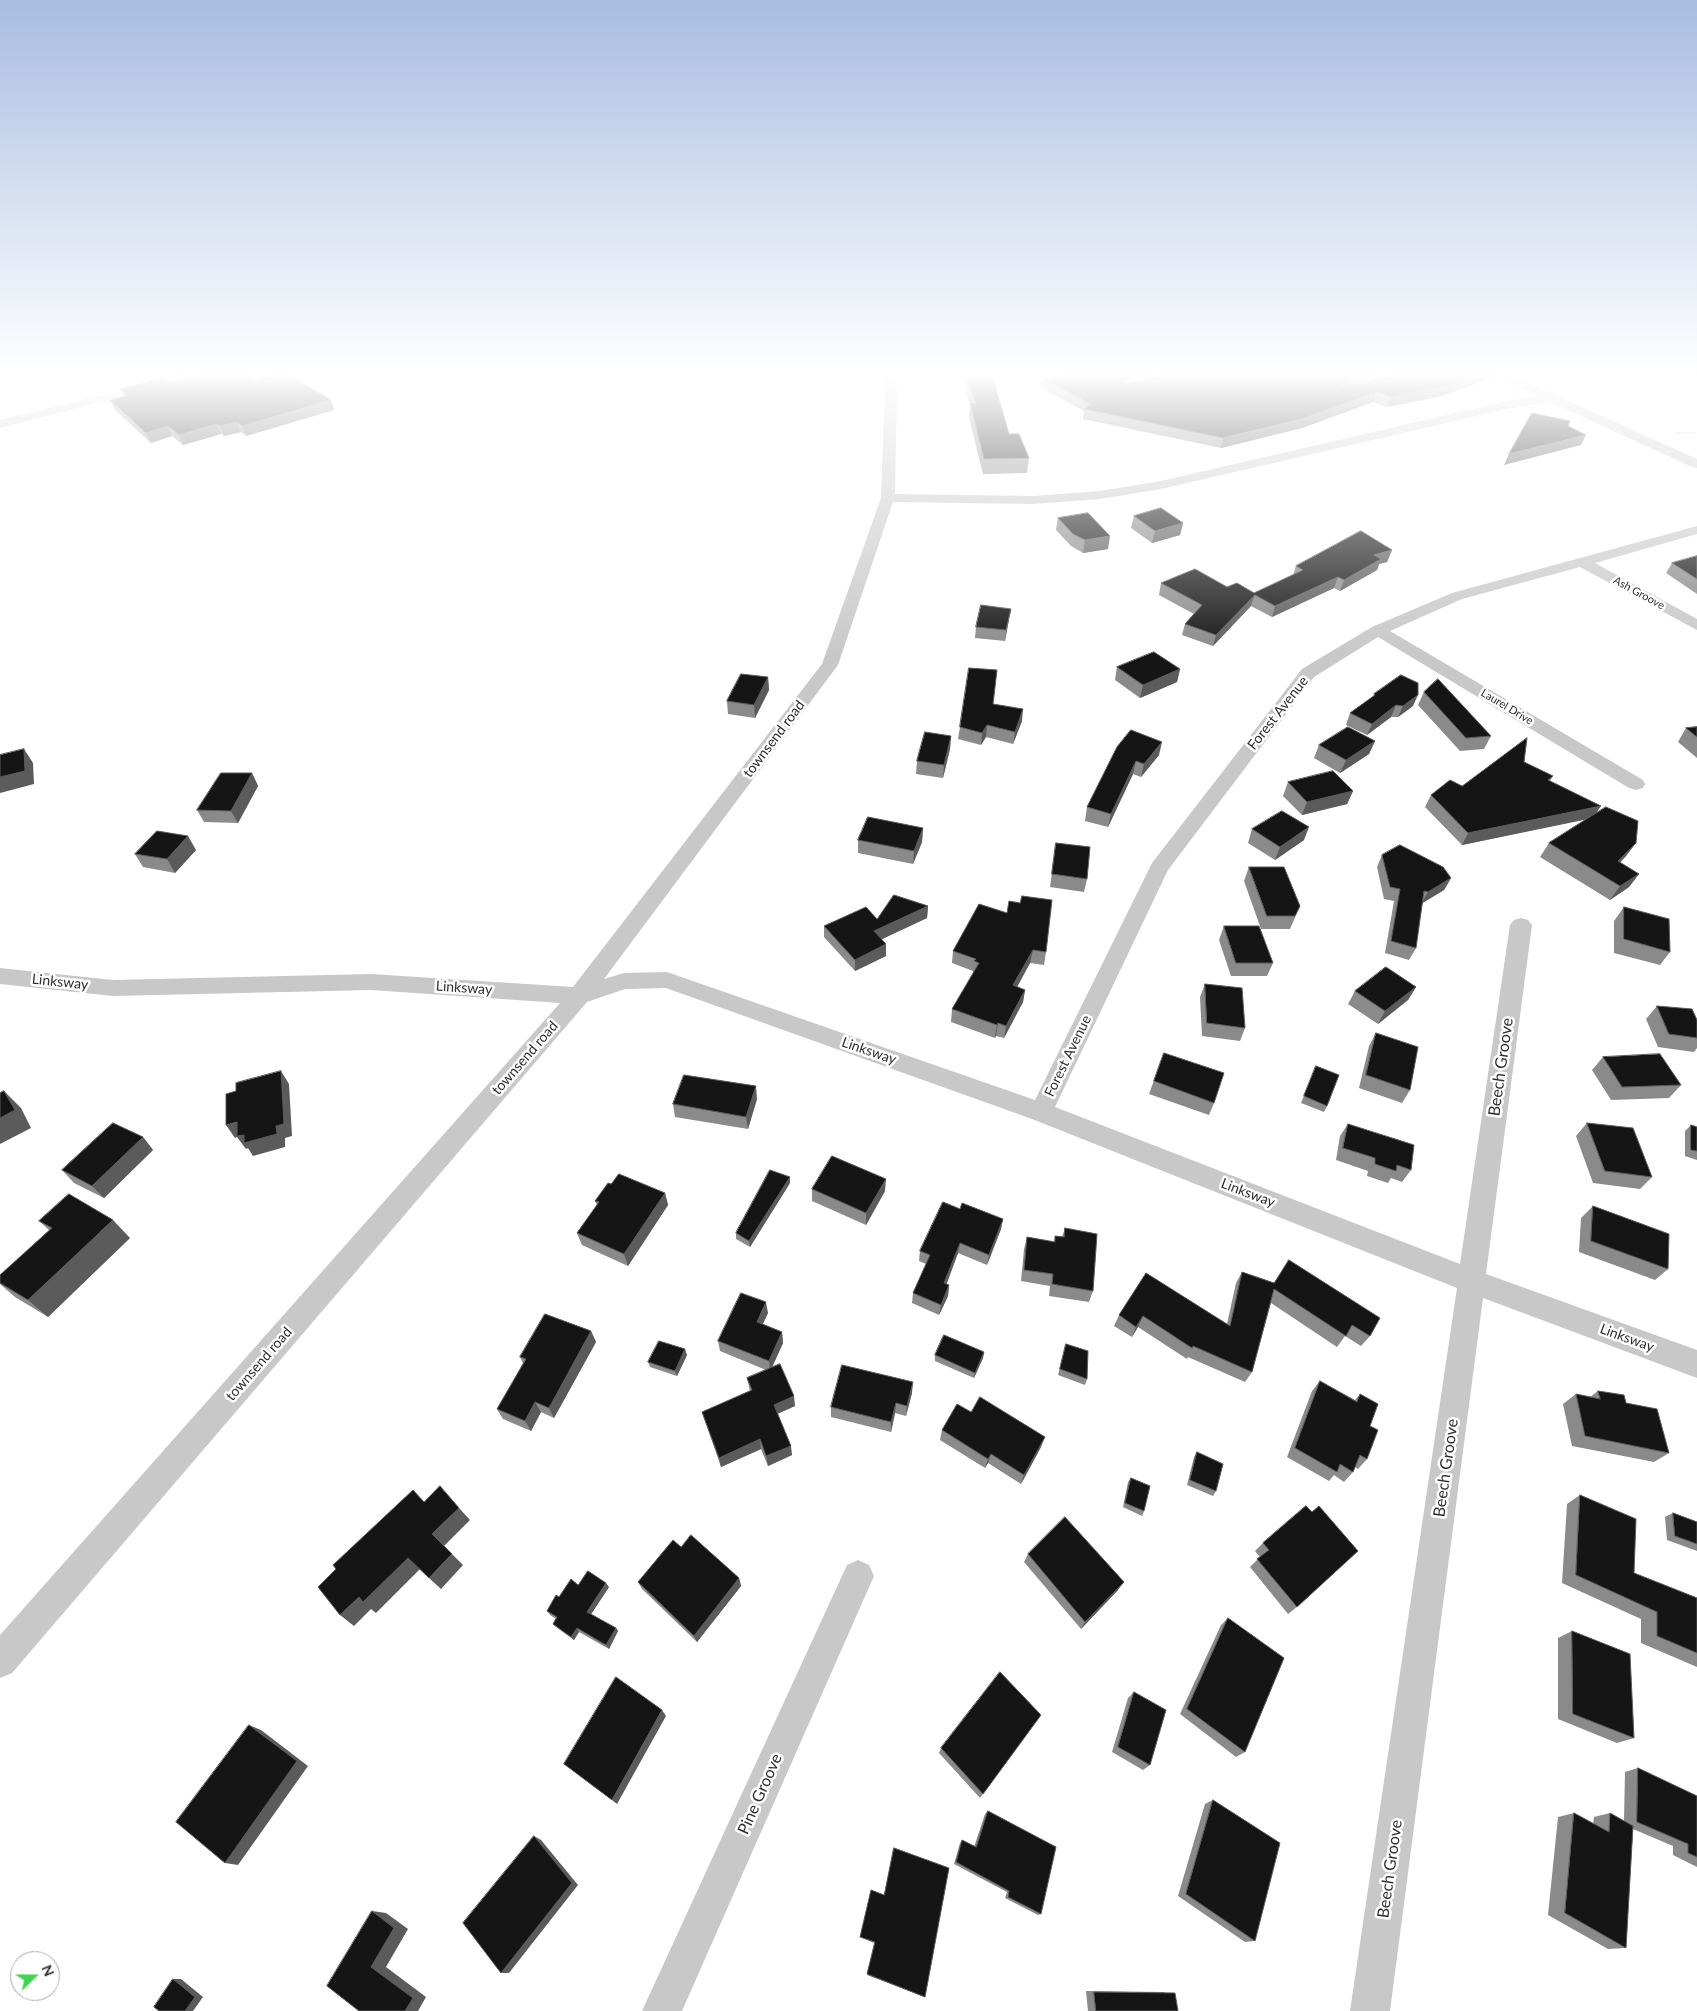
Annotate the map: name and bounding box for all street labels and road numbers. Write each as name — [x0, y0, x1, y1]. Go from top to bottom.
street label: Ash Groove — [1611, 574, 1667, 612]
street label: Forest Avenue — [1244, 673, 1312, 753]
street label: Laurel Drive — [1479, 686, 1535, 728]
street label: townsend road — [740, 697, 808, 781]
street label: Linksway — [31, 971, 89, 993]
street label: Linksway — [435, 978, 493, 998]
street label: Forest Avenue — [1041, 1013, 1095, 1099]
street label: Beech Groove — [1485, 1017, 1517, 1117]
street label: townsend road — [489, 1018, 561, 1098]
street label: Linksway — [840, 1034, 898, 1068]
street label: Linksway — [1219, 1175, 1277, 1211]
street label: Linksway — [1598, 1320, 1656, 1356]
street label: townsend road — [223, 1324, 295, 1404]
street label: Beech Groove — [1430, 1418, 1462, 1518]
street label: Pine Groove — [734, 1751, 786, 1837]
street label: Beech Groove — [1374, 1819, 1406, 1919]

